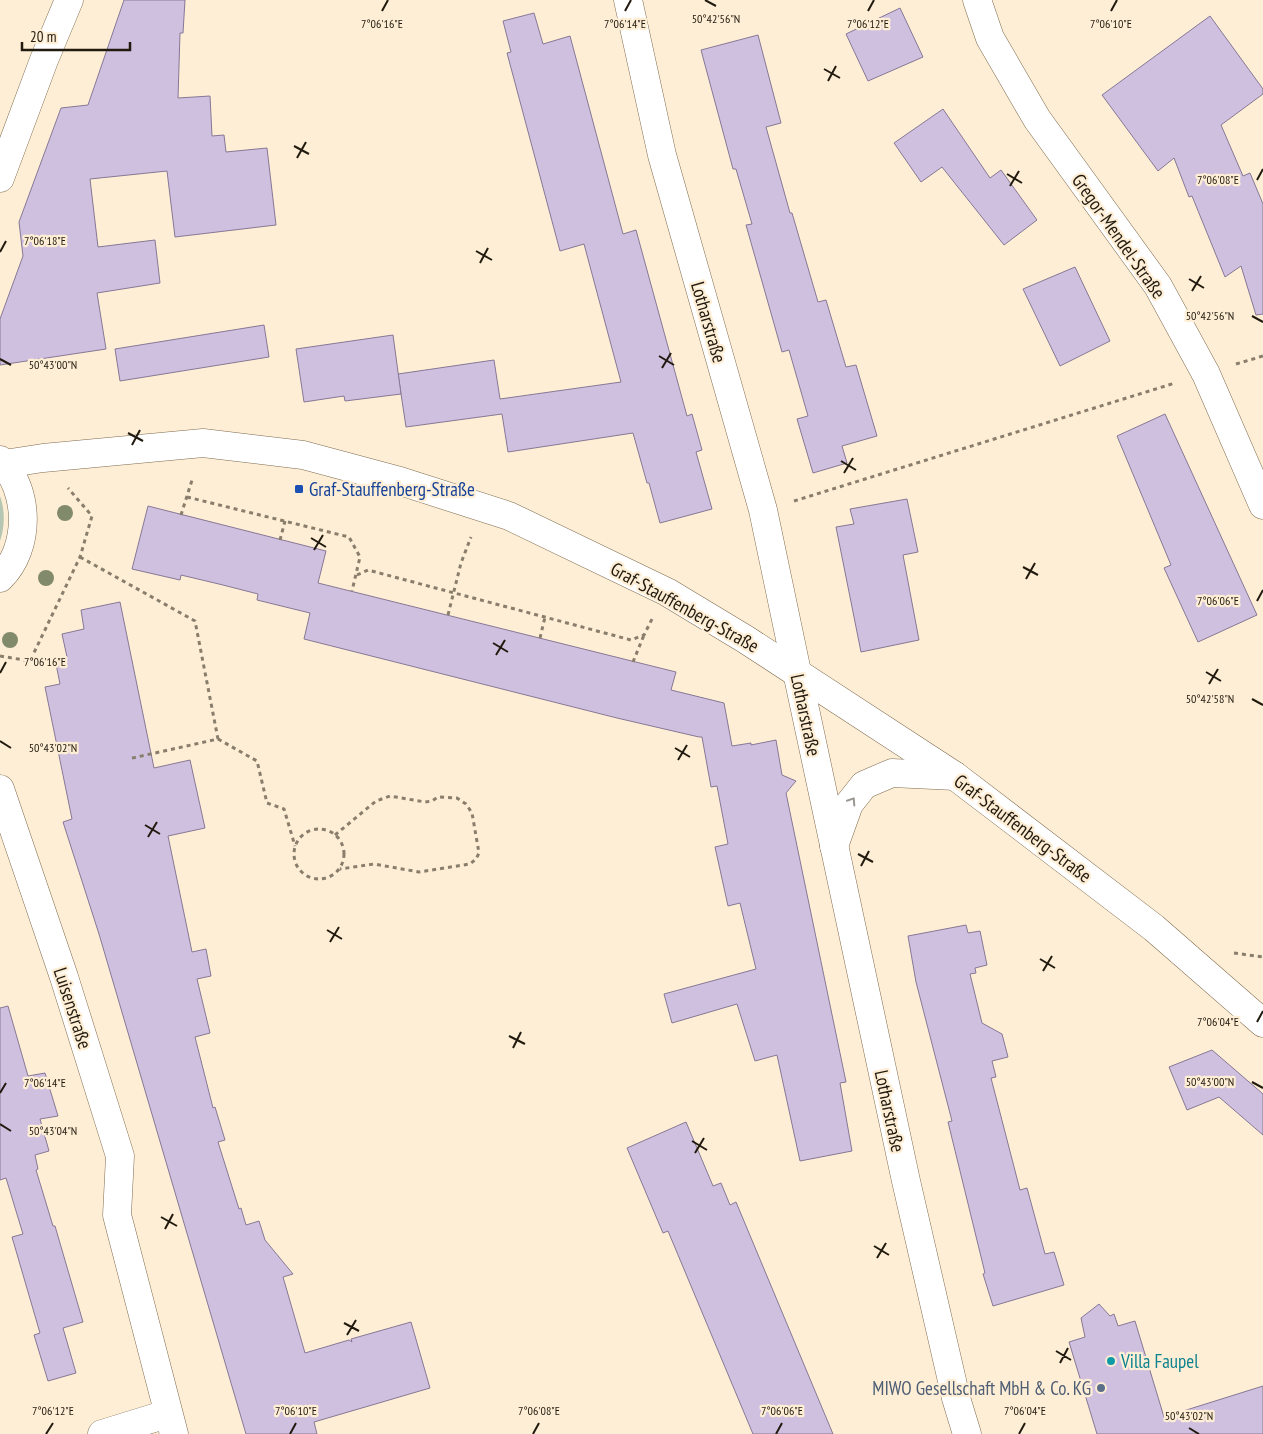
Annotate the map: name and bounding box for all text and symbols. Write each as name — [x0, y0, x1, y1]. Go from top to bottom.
text: 50°42'56"N — [692, 11, 740, 26]
text: 7°06'16"E — [361, 16, 403, 31]
text: 7°06'14"E — [604, 16, 646, 31]
text: 7°06'12"E — [847, 16, 889, 31]
text: 7°06'10"E — [1090, 16, 1132, 31]
scale bar — [22, 20, 130, 52]
text: 20 m — [30, 27, 56, 46]
street label: Gregor-Mendel-Straße — [1067, 169, 1171, 303]
text: 7°06'08"E — [1197, 172, 1239, 187]
text: 7°06'18"E — [24, 233, 66, 248]
street label: Lotharstraße — [686, 279, 732, 365]
text: 50°42'56"N — [1186, 308, 1234, 323]
text: 50°43'00"N — [29, 357, 77, 372]
place label: Graf-Stauffenberg-Straße — [309, 477, 475, 501]
marker: Graf-Stauffenberg-Straße — [293, 483, 305, 495]
street label: Graf-Stauffenberg-Straße — [607, 556, 763, 658]
text: 7°06'06"E — [1197, 593, 1239, 608]
text: 7°06'16"E — [24, 654, 66, 669]
street label: Lotharstraße — [786, 672, 826, 758]
text: 50°42'58"N — [1186, 691, 1234, 706]
text: 50°43'02"N — [29, 740, 77, 755]
street label: Graf-Stauffenberg-Straße — [950, 768, 1097, 888]
one-way arrow — [846, 798, 855, 807]
street label: Luisenstraße — [49, 964, 97, 1052]
text: 7°06'04"E — [1197, 1014, 1239, 1029]
street label: Lotharstraße — [870, 1068, 910, 1154]
text: 50°43'00"N — [1186, 1074, 1234, 1089]
text: 7°06'14"E — [24, 1075, 66, 1090]
text: 50°43'04"N — [29, 1123, 77, 1138]
place label: Villa Faupel — [1120, 1349, 1199, 1373]
marker: Villa Faupel — [1105, 1355, 1117, 1367]
place label: MIWO Gesellschaft MbH & Co. KG — [872, 1376, 1091, 1400]
marker: MIWO Gesellschaft MbH & Co. KG — [1095, 1382, 1107, 1394]
text: 7°06'12"E — [32, 1403, 74, 1418]
text: 7°06'10"E — [275, 1403, 317, 1418]
text: 7°06'08"E — [518, 1403, 560, 1418]
text: 7°06'06"E — [761, 1403, 803, 1418]
text: 7°06'04"E — [1004, 1403, 1046, 1418]
text: 50°43'02"N — [1165, 1408, 1213, 1423]

